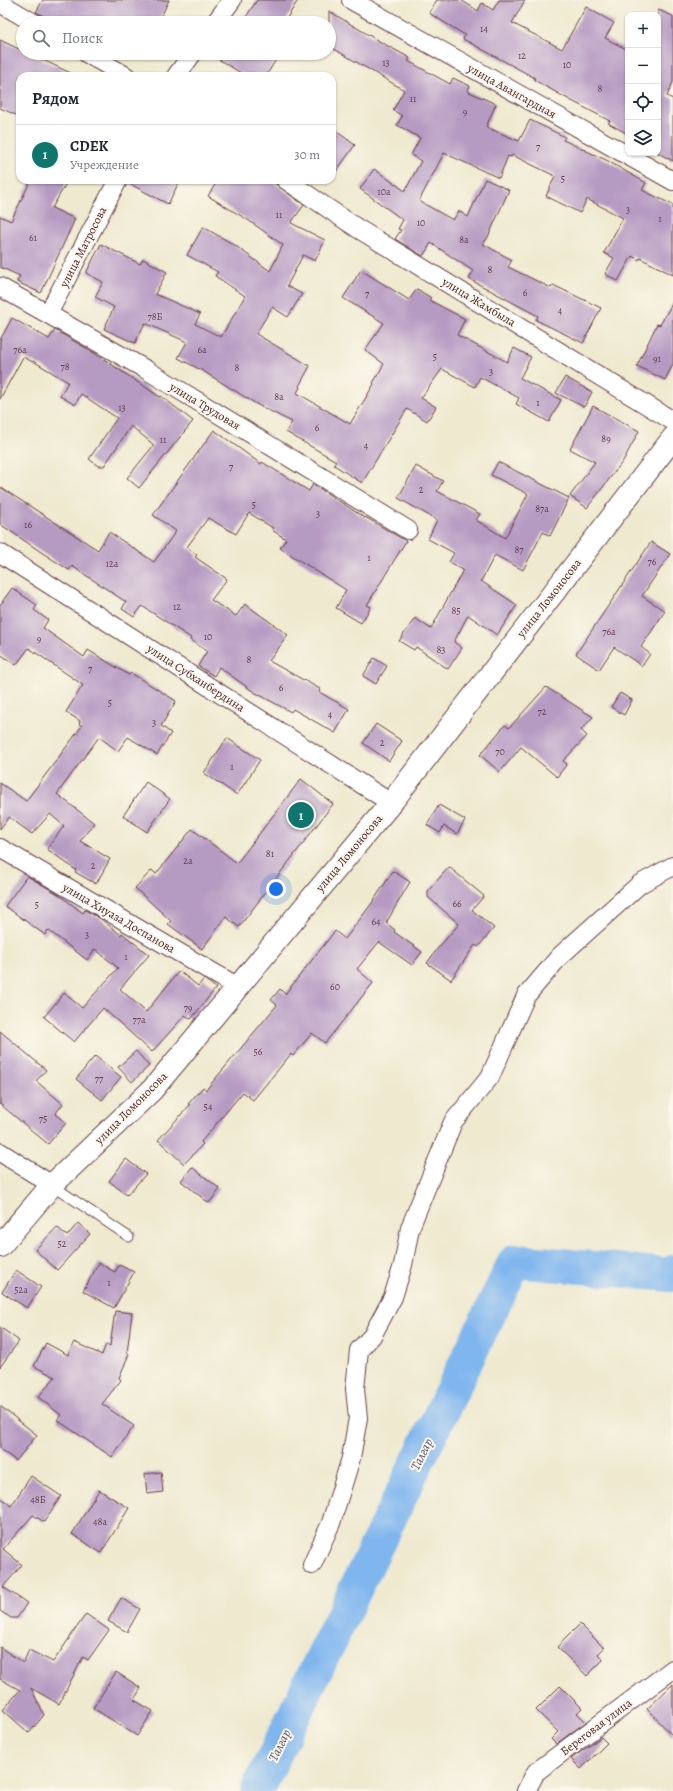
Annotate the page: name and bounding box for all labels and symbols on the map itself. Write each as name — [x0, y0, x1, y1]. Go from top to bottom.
house number: 14 — [480, 22, 488, 35]
house number: 12 — [518, 49, 526, 62]
house number: 13 — [382, 56, 390, 69]
house number: 10 — [563, 58, 571, 71]
street label: улица Авангардная — [464, 60, 559, 122]
house number: 8 — [598, 82, 603, 95]
house number: 11 — [410, 92, 417, 105]
house number: 9 — [463, 105, 468, 118]
house number: 7 — [536, 140, 541, 153]
house number: 5 — [561, 172, 565, 185]
house number: 10а — [377, 185, 391, 198]
street label: улица Матросова — [55, 203, 110, 291]
house number: 3 — [626, 203, 630, 216]
house number: 11 — [276, 208, 283, 221]
house number: 1 — [658, 212, 662, 225]
house number: 10 — [417, 216, 425, 229]
house number: 61 — [29, 231, 38, 244]
house number: 8а — [459, 233, 469, 246]
house number: 8 — [488, 263, 493, 276]
street label: улица Жамбыла — [438, 273, 519, 331]
house number: 6 — [523, 286, 528, 299]
house number: 7 — [365, 287, 370, 300]
house number: 4 — [558, 304, 563, 317]
house number: 78Б — [147, 310, 163, 323]
house number: 76а — [13, 343, 27, 356]
house number: 6а — [197, 343, 207, 356]
house number: 5 — [433, 350, 437, 363]
house number: 91 — [653, 352, 662, 365]
house number: 78 — [60, 360, 70, 373]
house number: 8 — [235, 361, 240, 374]
house number: 3 — [489, 365, 493, 378]
street label: улица Трудовая — [166, 378, 243, 433]
house number: 8а — [274, 390, 284, 403]
house number: 1 — [536, 396, 540, 409]
house number: 13 — [118, 401, 126, 414]
house number: 6 — [315, 421, 320, 434]
house number: 89 — [601, 432, 611, 445]
house number: 11 — [160, 433, 167, 446]
house number: 4 — [364, 439, 369, 452]
house number: 7 — [229, 460, 234, 473]
house number: 2 — [419, 483, 424, 496]
house number: 5 — [252, 498, 256, 511]
house number: 87а — [535, 502, 549, 515]
house number: 3 — [316, 507, 320, 520]
house number: 16 — [24, 518, 32, 531]
house number: 87 — [514, 543, 524, 556]
house number: 1 — [367, 551, 371, 564]
street label: улица Ломоносова — [512, 555, 585, 642]
house number: 76 — [648, 555, 657, 568]
house number: 12а — [106, 557, 119, 570]
house number: 12 — [173, 600, 181, 613]
house number: 85 — [451, 604, 461, 617]
house number: 76а — [602, 625, 616, 638]
house number: 10 — [204, 630, 212, 643]
house number: 9 — [37, 632, 42, 645]
street label: улица Субханбердина — [143, 640, 248, 716]
house number: 83 — [436, 643, 446, 656]
house number: 8 — [247, 653, 252, 666]
house number: 7 — [88, 662, 93, 675]
house number: 6 — [279, 681, 284, 694]
house number: 5 — [108, 696, 112, 709]
house number: 72 — [538, 705, 547, 718]
house number: 4 — [328, 708, 333, 721]
house number: 3 — [152, 716, 156, 729]
house number: 2 — [380, 736, 385, 749]
house number: 70 — [495, 745, 505, 758]
house number: 1 — [230, 760, 234, 773]
pin: 1 — [288, 800, 314, 830]
street label: улица Ломоносова — [311, 811, 386, 896]
house number: 81 — [266, 847, 275, 860]
house number: 2а — [183, 854, 193, 867]
house number: 2 — [91, 859, 96, 872]
street label: улица Хиуаза Доспанова — [59, 879, 179, 957]
your location — [266, 879, 286, 899]
house number: 66 — [452, 897, 462, 910]
house number: 5 — [35, 898, 39, 911]
house number: 64 — [371, 915, 381, 928]
house number: 3 — [85, 928, 89, 941]
house number: 1 — [124, 950, 128, 963]
house number: 60 — [330, 980, 340, 993]
house number: 79 — [184, 1001, 193, 1014]
house number: 77а — [132, 1013, 146, 1026]
house number: 56 — [254, 1045, 263, 1058]
street label: улица Ломоносова — [91, 1068, 171, 1148]
house number: 77 — [95, 1072, 104, 1085]
house number: 54 — [204, 1100, 213, 1113]
house number: 75 — [39, 1112, 47, 1125]
house number: 52 — [57, 1237, 67, 1250]
house number: 1 — [107, 1276, 111, 1289]
house number: 52а — [14, 1283, 28, 1296]
water label: Талғар — [406, 1435, 436, 1473]
house number: 48Б — [30, 1493, 46, 1506]
house number: 48а — [93, 1515, 107, 1528]
street label: Береговая улица — [557, 1695, 635, 1759]
water label: Талғар — [264, 1726, 294, 1764]

